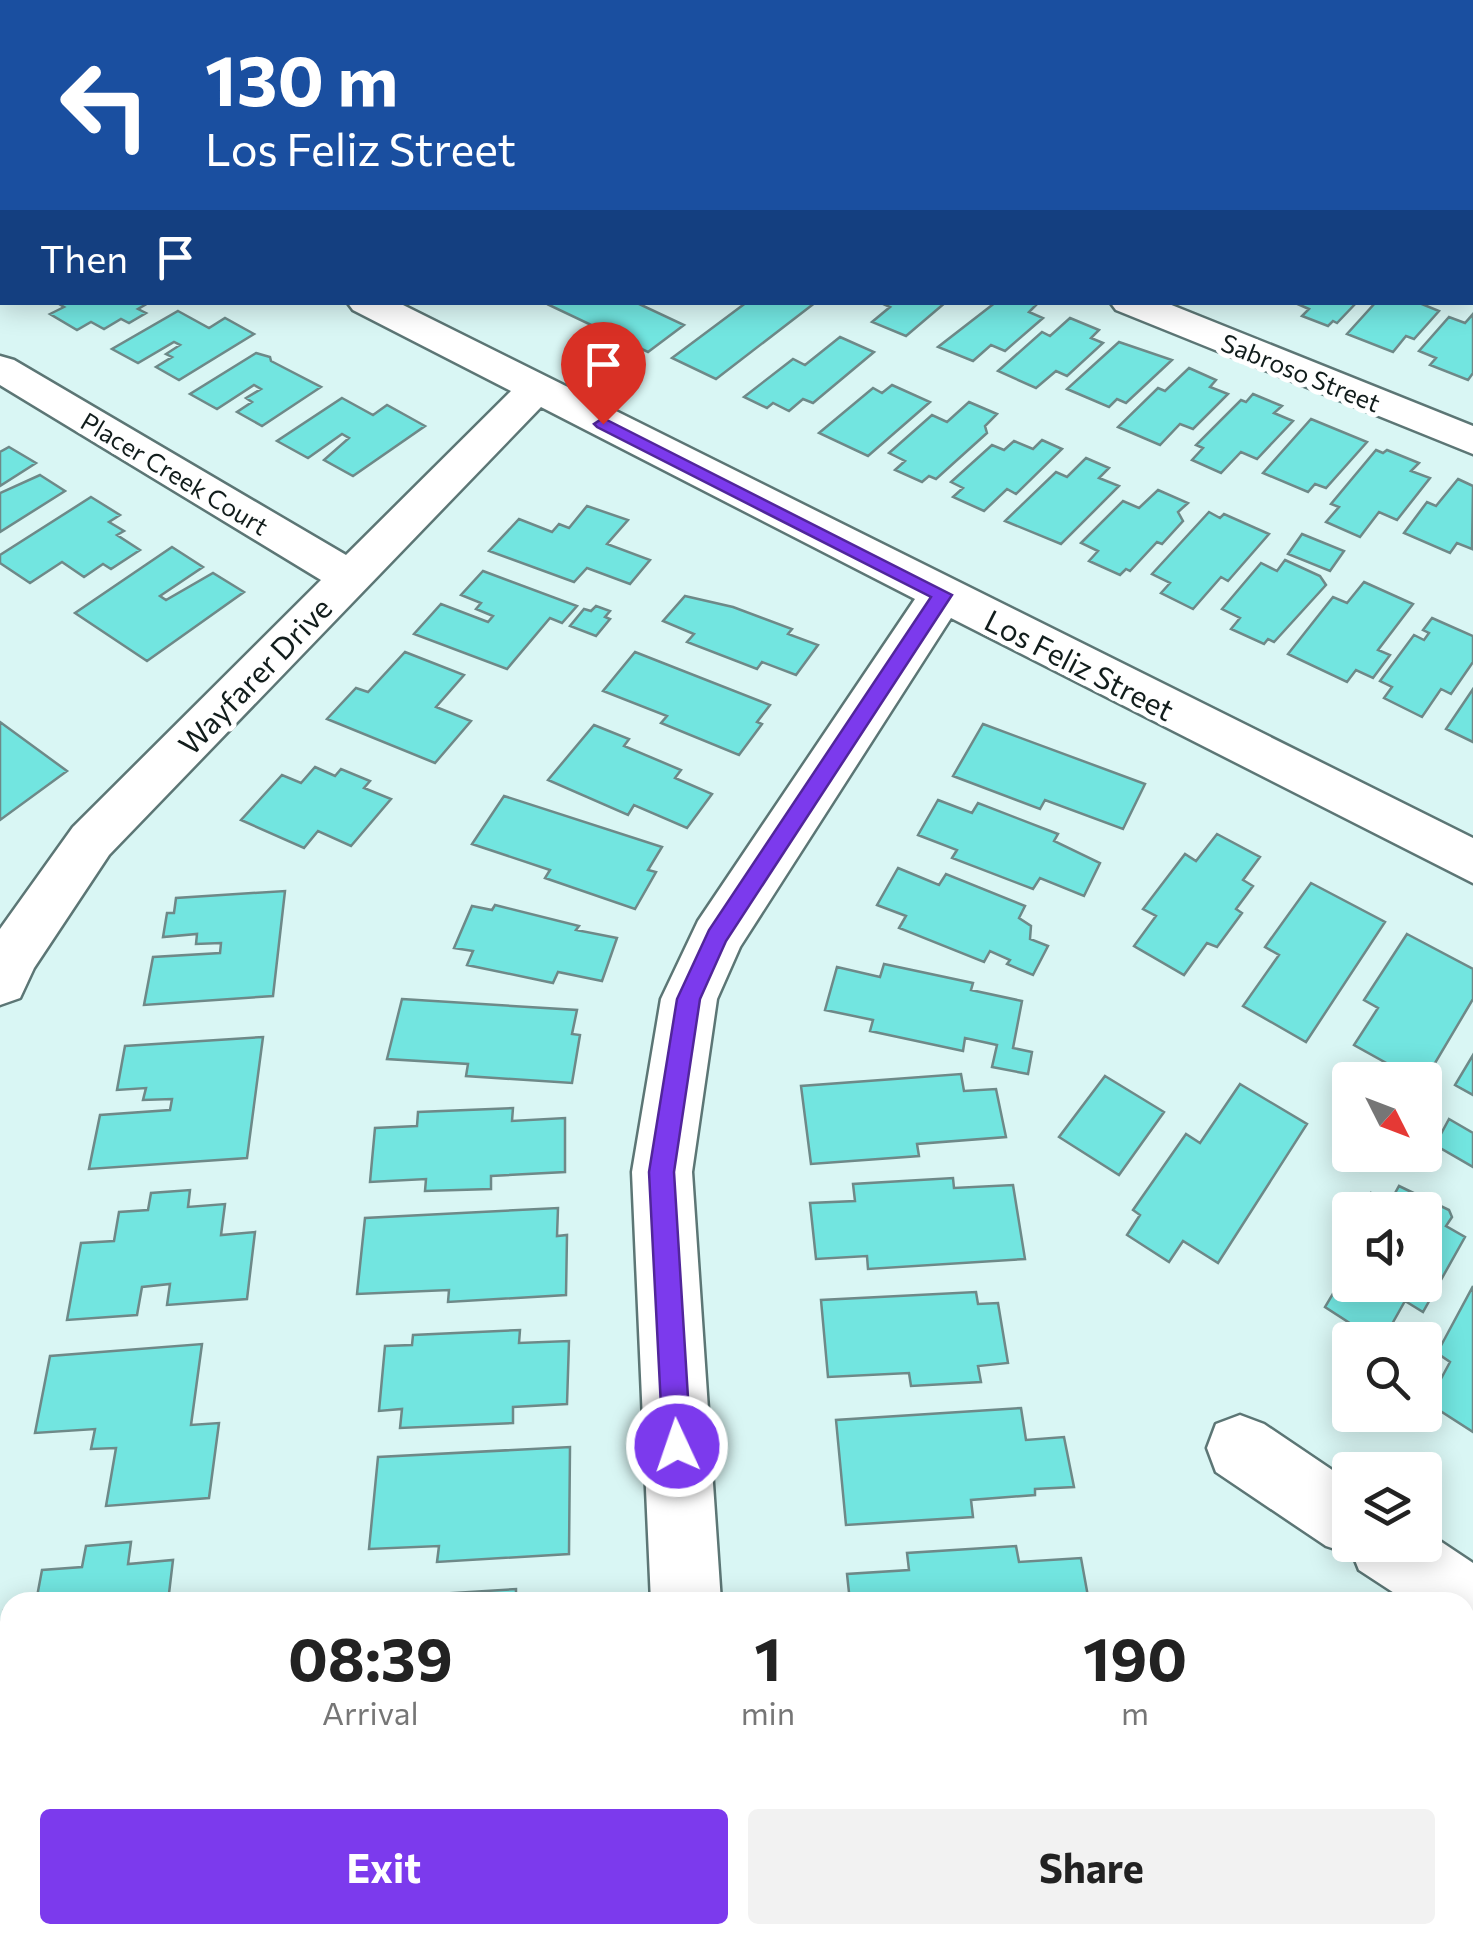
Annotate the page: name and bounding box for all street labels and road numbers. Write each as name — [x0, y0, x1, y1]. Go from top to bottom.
street label: Sabroso Street — [1217, 327, 1385, 417]
street label: Placer Creek Court — [76, 405, 274, 541]
street label: Wayfarer Drive — [170, 589, 338, 761]
street label: Los Feliz Street — [979, 600, 1181, 728]

